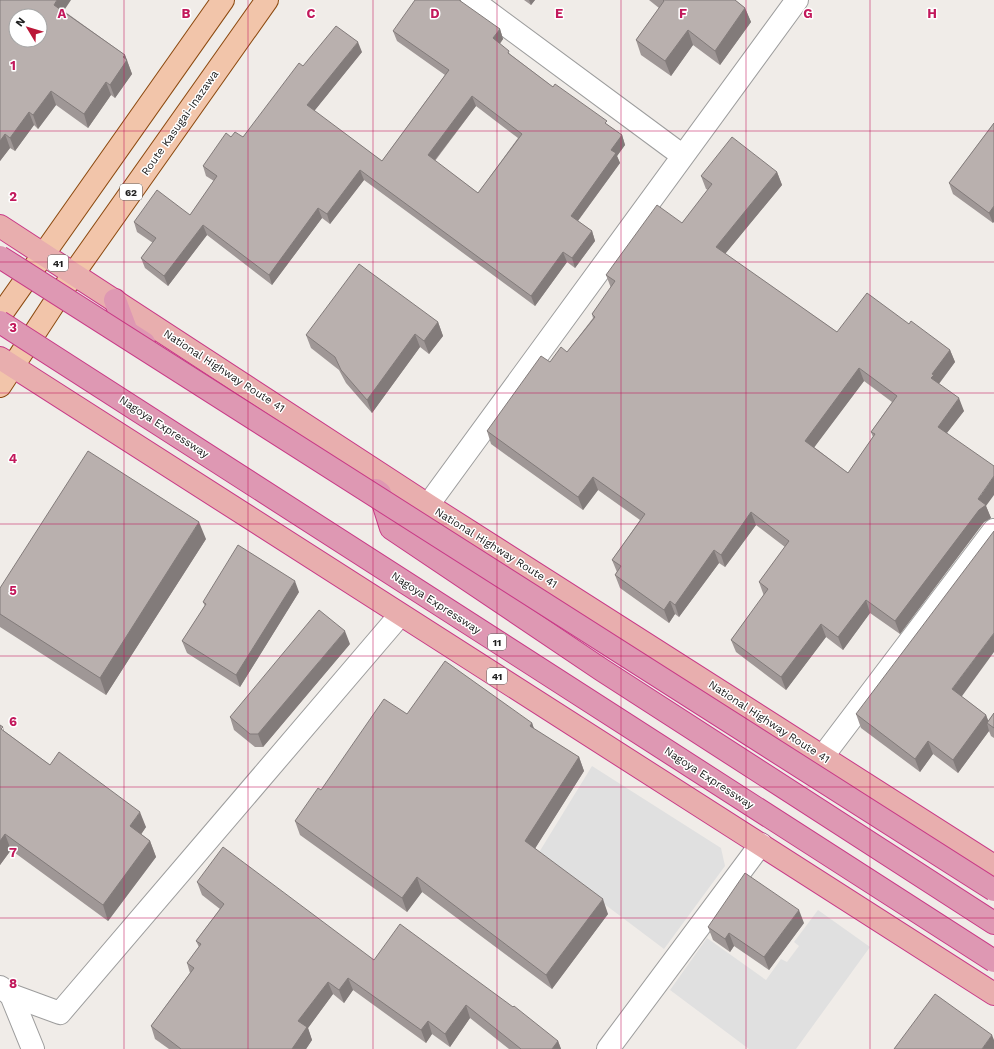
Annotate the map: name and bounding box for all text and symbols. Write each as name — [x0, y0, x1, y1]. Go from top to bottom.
text: A — [58, 6, 67, 21]
text: B — [182, 6, 191, 21]
text: C — [307, 6, 316, 21]
text: D — [430, 6, 440, 21]
text: E — [555, 6, 563, 21]
text: F — [679, 6, 687, 21]
text: G — [803, 6, 813, 21]
text: H — [927, 6, 937, 21]
north arrow — [8, 8, 48, 48]
text: N — [13, 15, 28, 29]
text: 1 — [10, 58, 16, 73]
street label: Route Kasugai-Inazawa — [139, 68, 221, 178]
road number: 62 — [120, 184, 142, 200]
text: 2 — [9, 189, 17, 204]
road number: 41 — [48, 255, 68, 271]
text: 3 — [9, 320, 17, 335]
street label: National Highway Route 41 — [161, 327, 287, 415]
street label: Nagoya Expressway — [117, 393, 211, 461]
text: 4 — [9, 451, 18, 466]
street label: National Highway Route 41 — [432, 505, 560, 591]
street label: Nagoya Expressway — [389, 569, 483, 637]
text: 5 — [9, 583, 17, 598]
road number: 11 — [488, 634, 506, 650]
road number: 41 — [487, 668, 507, 684]
street label: National Highway Route 41 — [706, 678, 832, 766]
text: 6 — [9, 714, 17, 729]
street label: Nagoya Expressway — [662, 744, 756, 812]
text: 7 — [9, 845, 17, 860]
text: 8 — [9, 976, 17, 991]

